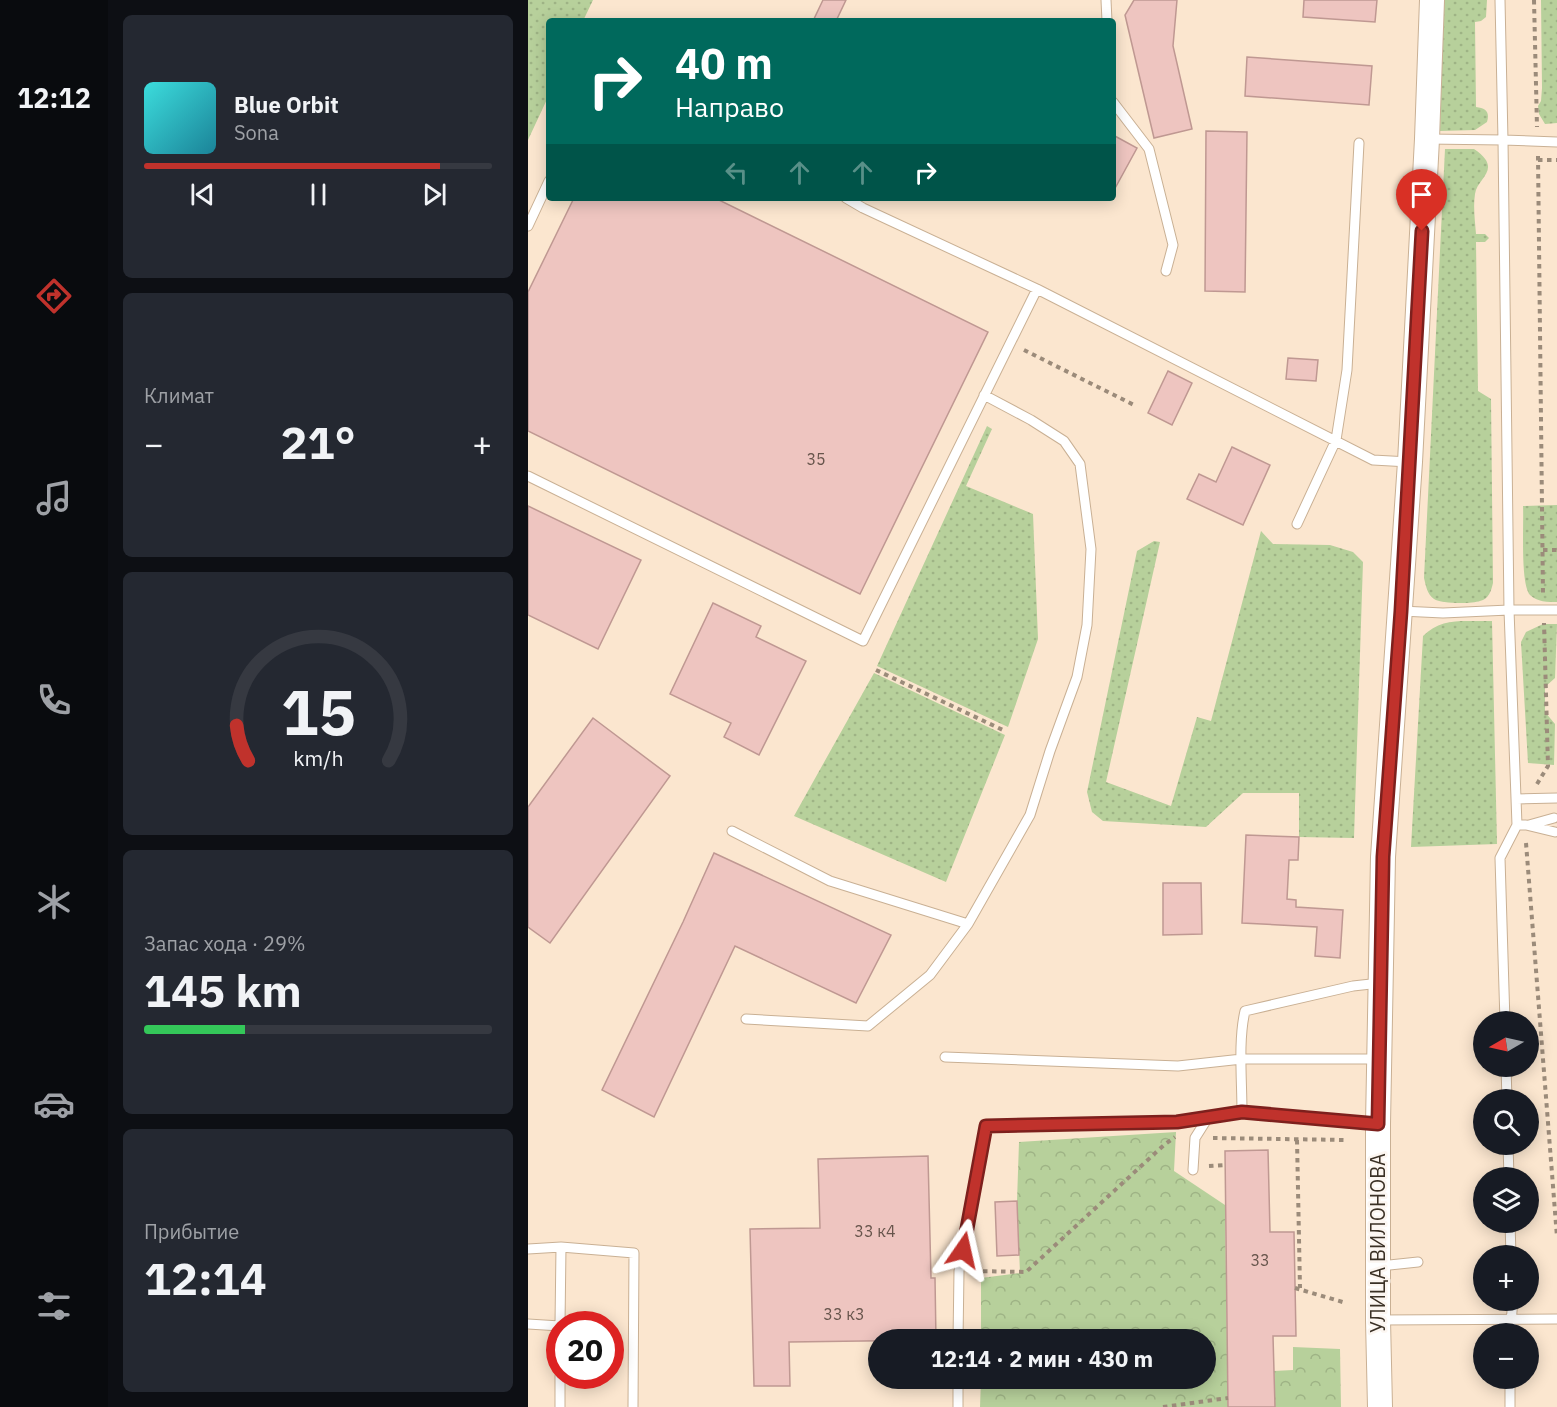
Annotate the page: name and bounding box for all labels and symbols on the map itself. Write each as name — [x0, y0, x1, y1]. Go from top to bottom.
pin — [1396, 169, 1447, 231]
house number: 35 — [806, 449, 826, 469]
north arrow — [1473, 1011, 1539, 1077]
street label: УЛИЦА ВИЛОНОВА — [1364, 1153, 1391, 1333]
position arrow — [931, 1218, 995, 1282]
house number: 33 к4 — [854, 1221, 896, 1241]
house number: 33 — [1250, 1250, 1270, 1270]
house number: 33 к3 — [823, 1304, 865, 1324]
speed limit sign: 20 — [546, 1311, 624, 1389]

